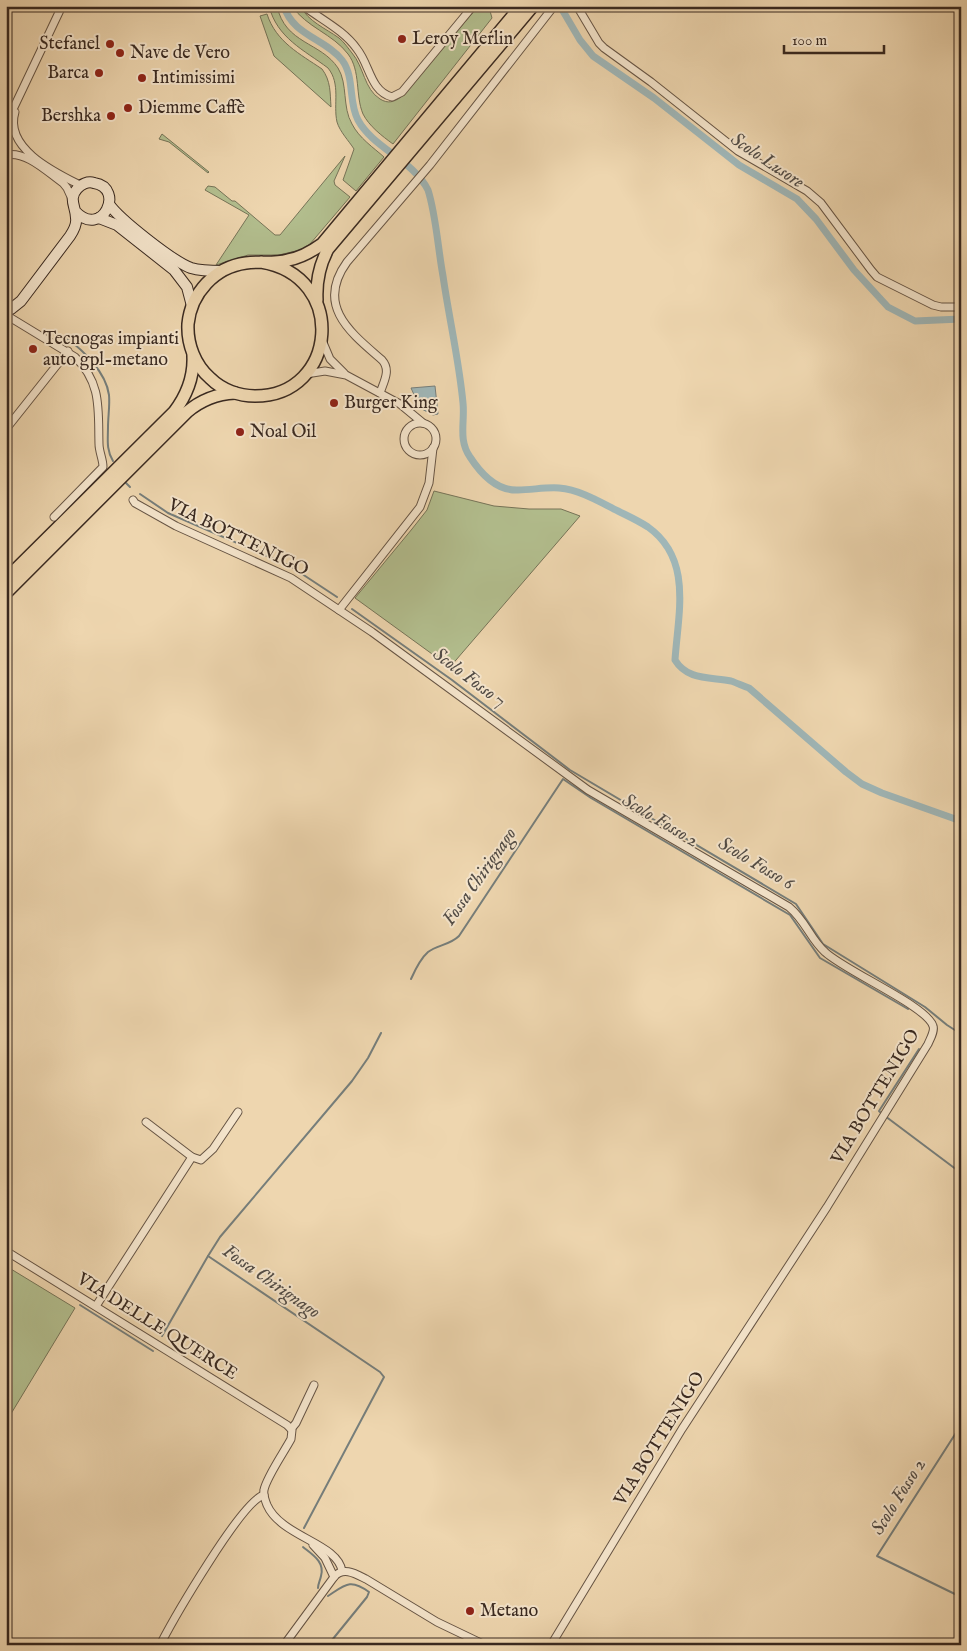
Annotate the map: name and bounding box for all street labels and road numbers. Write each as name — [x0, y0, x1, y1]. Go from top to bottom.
street label: VIA BOTTENIGO — [163, 494, 312, 582]
street label: VIA BOTTENIGO — [826, 1025, 925, 1170]
street label: VIA DELLE QUERCE — [72, 1268, 242, 1386]
street label: VIA BOTTENIGO — [609, 1368, 711, 1511]

